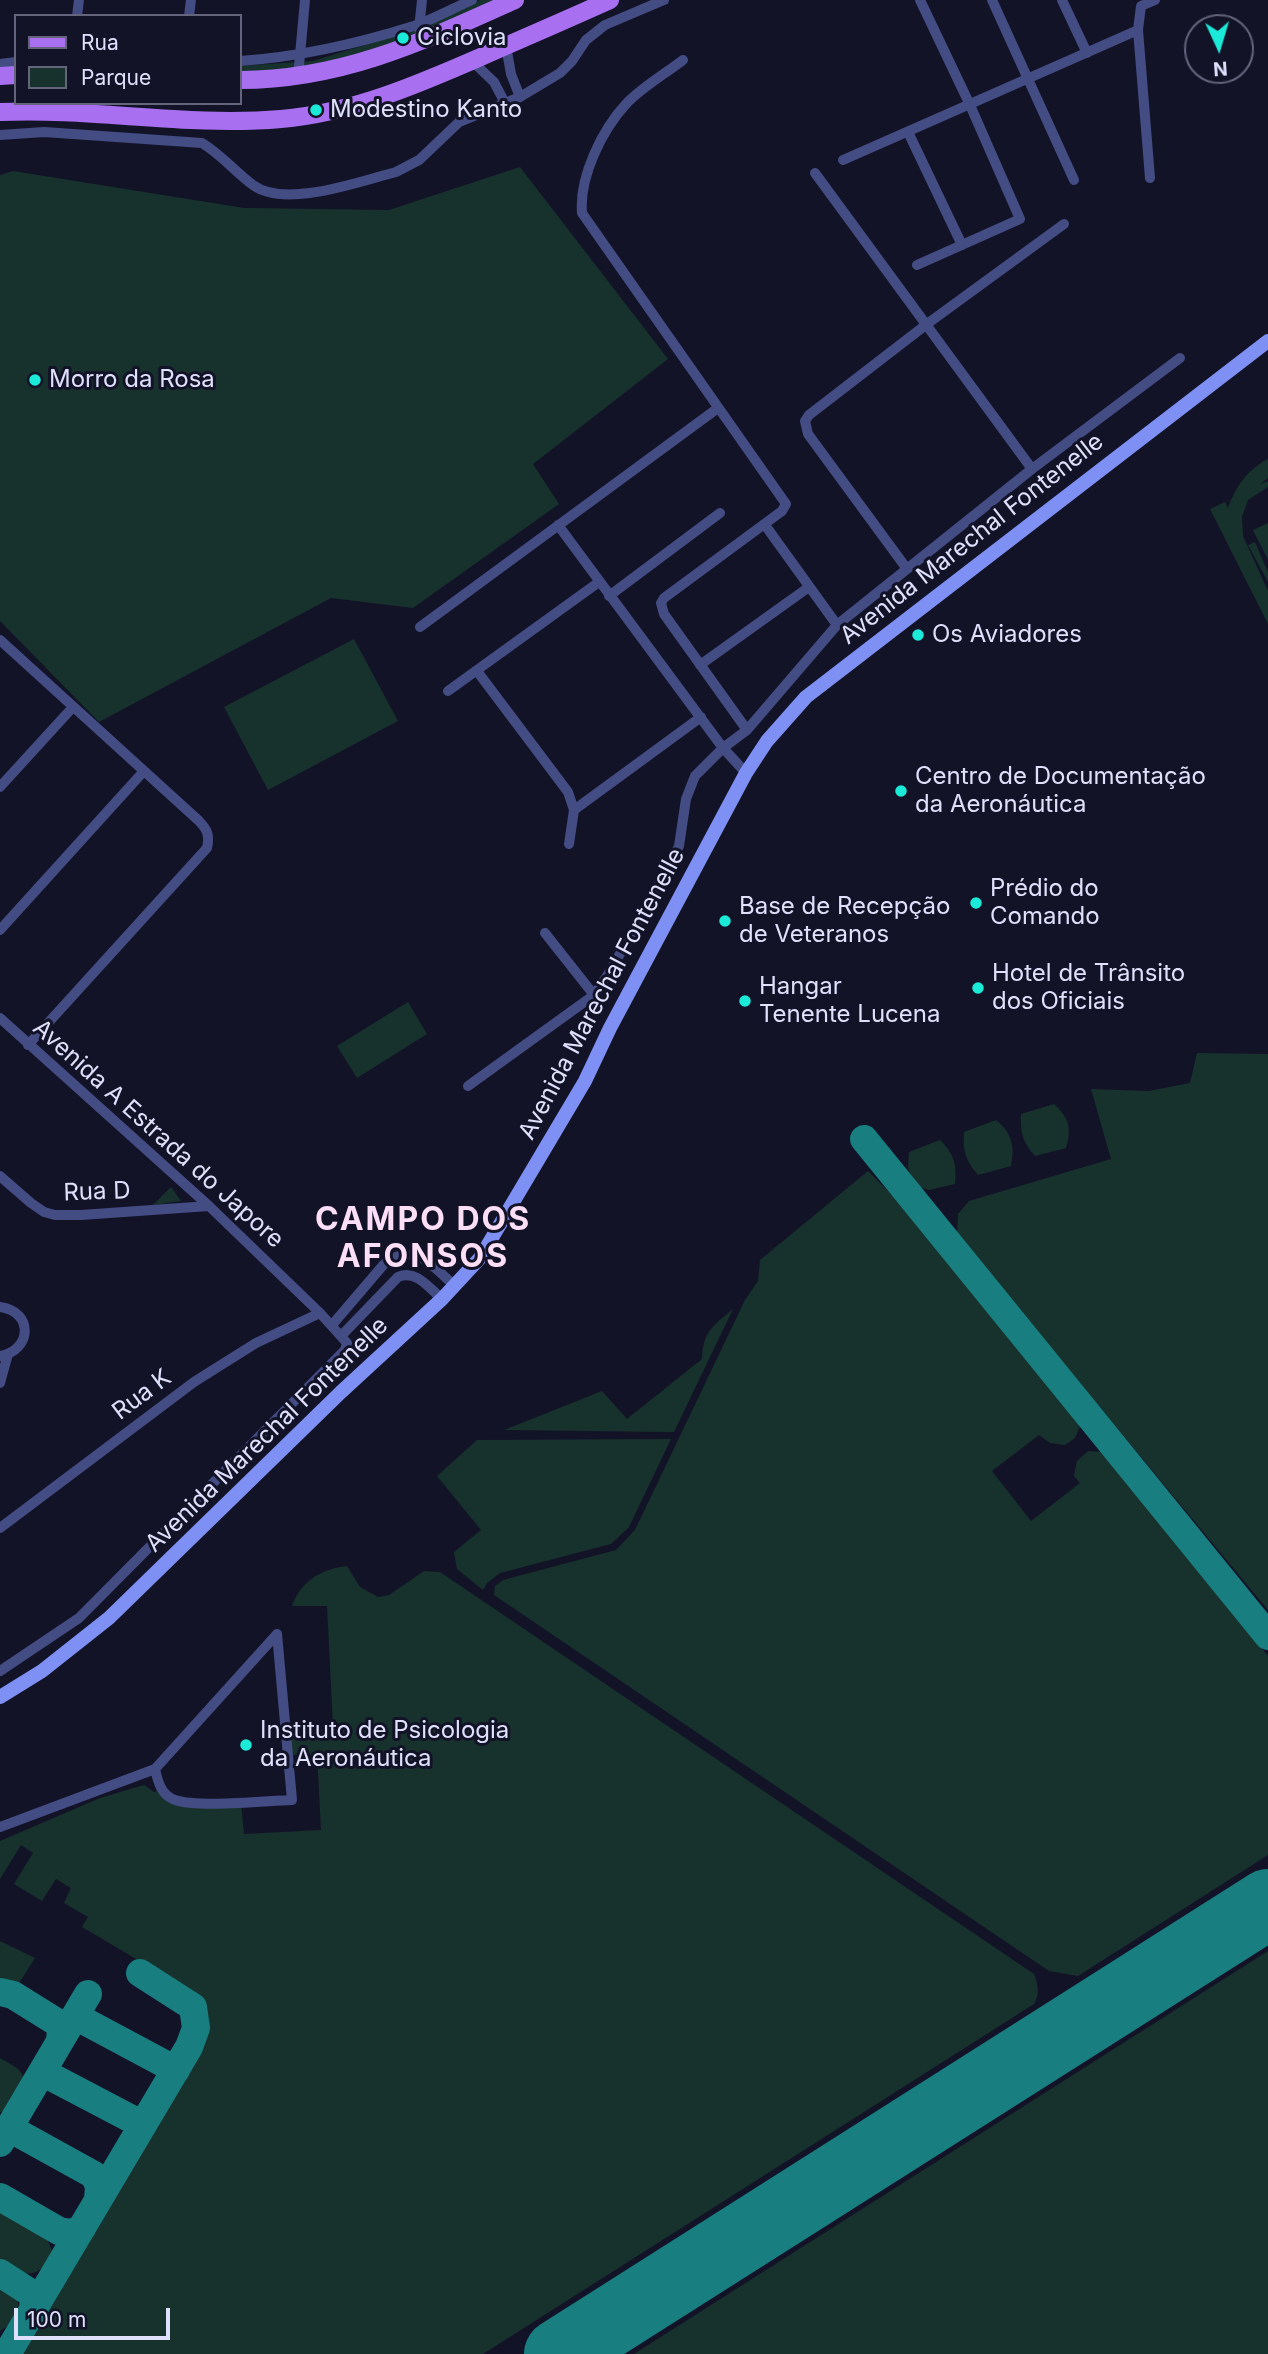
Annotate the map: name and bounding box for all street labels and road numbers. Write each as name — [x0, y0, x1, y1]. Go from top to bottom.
street label: Avenida Marechal Fontenelle — [835, 427, 1109, 651]
street label: Avenida Marechal Fontenelle — [513, 843, 691, 1145]
street label: Avenida A Estrada do Japore — [27, 1014, 289, 1254]
street label: Rua D — [63, 1176, 131, 1208]
street label: Avenida Marechal Fontenelle — [140, 1311, 394, 1559]
street label: Rua K — [107, 1364, 177, 1426]

